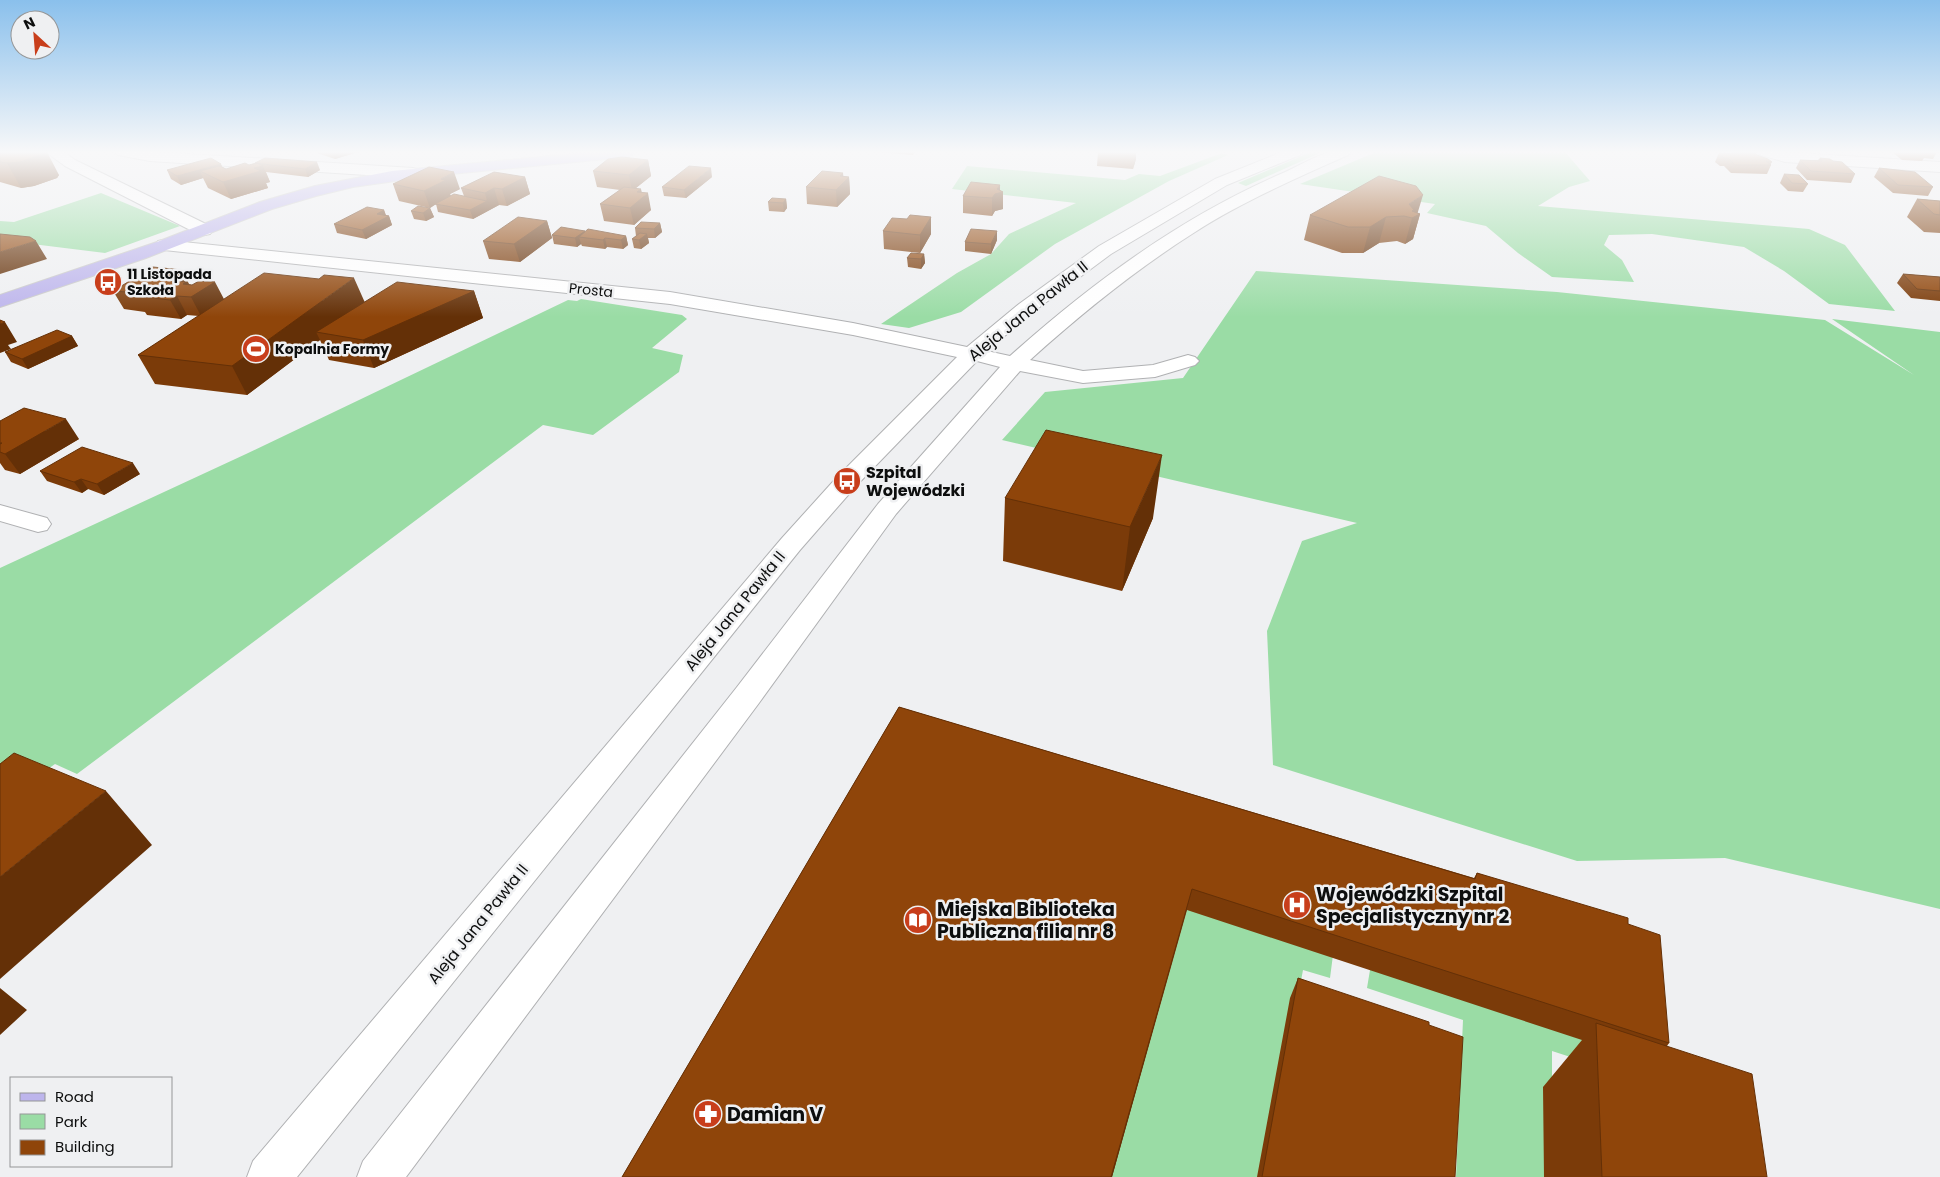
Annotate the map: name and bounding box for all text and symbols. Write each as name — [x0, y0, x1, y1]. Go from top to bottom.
north arrow — [10, 10, 60, 60]
text: N — [20, 12, 38, 35]
street label: Aleja Jana Pawła II — [963, 255, 1093, 367]
place label: 11 Listopada Szkoła — [127, 264, 212, 300]
bus stop icon: 11 Listopada Szkoła — [93, 267, 123, 297]
street label: Prosta — [568, 278, 614, 302]
sports icon: Kopalnia Formy — [241, 334, 271, 364]
place label: Kopalnia Formy — [275, 339, 389, 359]
place label: Szpital Wojewódzki — [866, 461, 965, 502]
bus stop icon: Szpital Wojewódzki — [832, 466, 862, 496]
street label: Aleja Jana Pawła II — [679, 546, 791, 676]
street label: Aleja Jana Pawła II — [422, 859, 534, 989]
place label: Wojewódzki Szpital Specjalistyczny nr 2 — [1316, 881, 1510, 930]
hospital icon: Wojewódzki Szpital Specjalistyczny nr 2 — [1282, 890, 1312, 920]
place label: Miejska Biblioteka Publiczna filia nr 8 — [937, 896, 1115, 945]
library icon: Miejska Biblioteka Publiczna filia nr 8 — [903, 905, 933, 935]
legend — [10, 1077, 172, 1167]
text: Road — [55, 1086, 94, 1107]
pharmacy icon: Damian V — [693, 1099, 723, 1129]
place label: Damian V — [727, 1101, 823, 1128]
text: Park — [55, 1111, 87, 1132]
text: Building — [55, 1136, 115, 1157]

